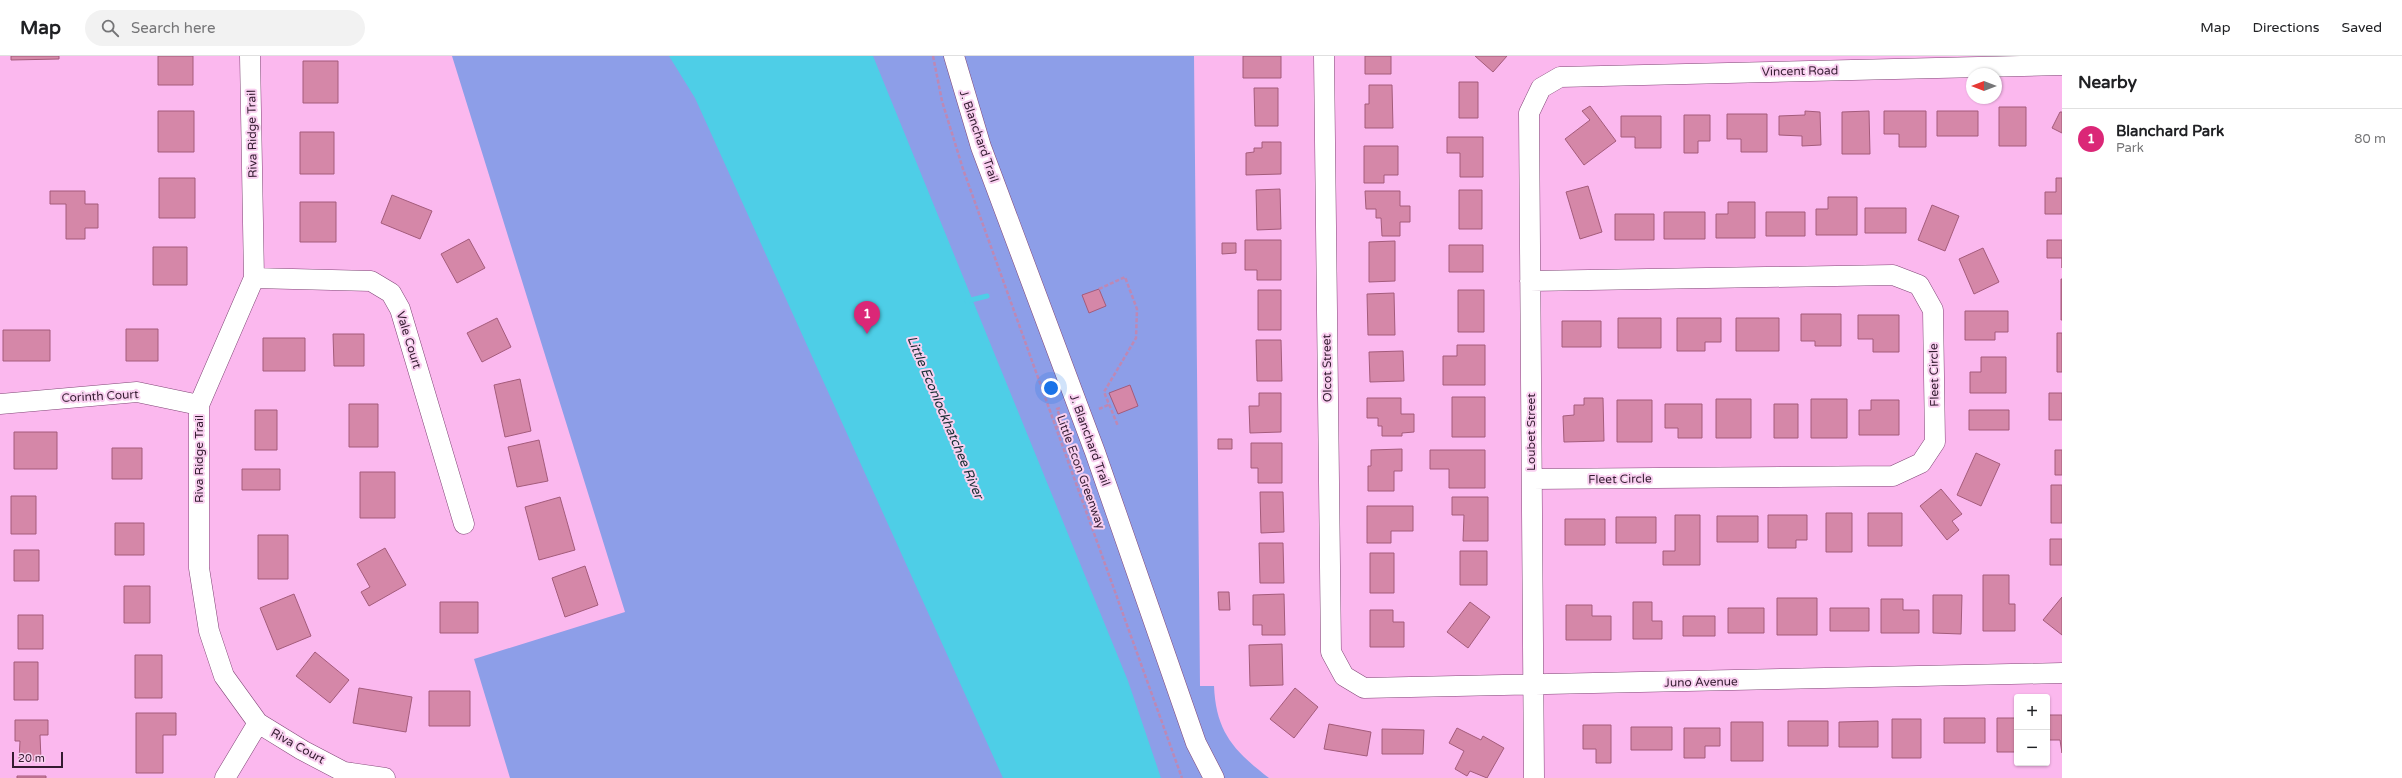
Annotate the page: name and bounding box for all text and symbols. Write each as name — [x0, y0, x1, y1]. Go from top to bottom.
search box — [85, 10, 365, 46]
text: Map — [20, 17, 61, 39]
icon: search — [99, 17, 121, 39]
text: Search here — [131, 19, 215, 37]
text: Map — [2200, 19, 2231, 36]
text: Directions — [2253, 19, 2320, 36]
text: Saved — [2342, 19, 2382, 36]
street label: Vincent Road — [1762, 63, 1838, 79]
north arrow — [1966, 68, 2002, 104]
text: Nearby — [2078, 72, 2137, 93]
street label: J. Blanchard Trail — [957, 88, 1001, 184]
street label: Riva Ridge Trail — [244, 90, 260, 178]
text: Blanchard Park — [2116, 122, 2224, 140]
text: 1 — [2087, 131, 2095, 147]
text: 80 m — [2354, 131, 2386, 147]
text: Park — [2116, 140, 2144, 156]
pin: 1 — [854, 301, 880, 334]
street label: Vale Court — [394, 310, 424, 371]
street label: Olcot Street — [1319, 333, 1335, 402]
water label: Little Econlockhatchee River — [904, 334, 987, 503]
street label: Fleet Circle — [1926, 343, 1942, 407]
your location — [1041, 378, 1061, 398]
street label: Corinth Court — [61, 387, 139, 405]
street label: J. Blanchard Trail — [1067, 392, 1113, 488]
street label: Loubet Street — [1524, 393, 1538, 471]
street label: Little Econ Greenway — [1054, 413, 1108, 531]
street label: Riva Ridge Trail — [192, 415, 206, 503]
street label: Fleet Circle — [1588, 471, 1652, 487]
street label: Juno Avenue — [1664, 674, 1738, 690]
map controls — [2014, 694, 2050, 766]
button: + — [2014, 694, 2050, 730]
street label: Riva Court — [269, 725, 328, 767]
button: − — [2014, 730, 2050, 766]
scale bar — [12, 750, 63, 769]
text: 20 m — [18, 752, 45, 765]

